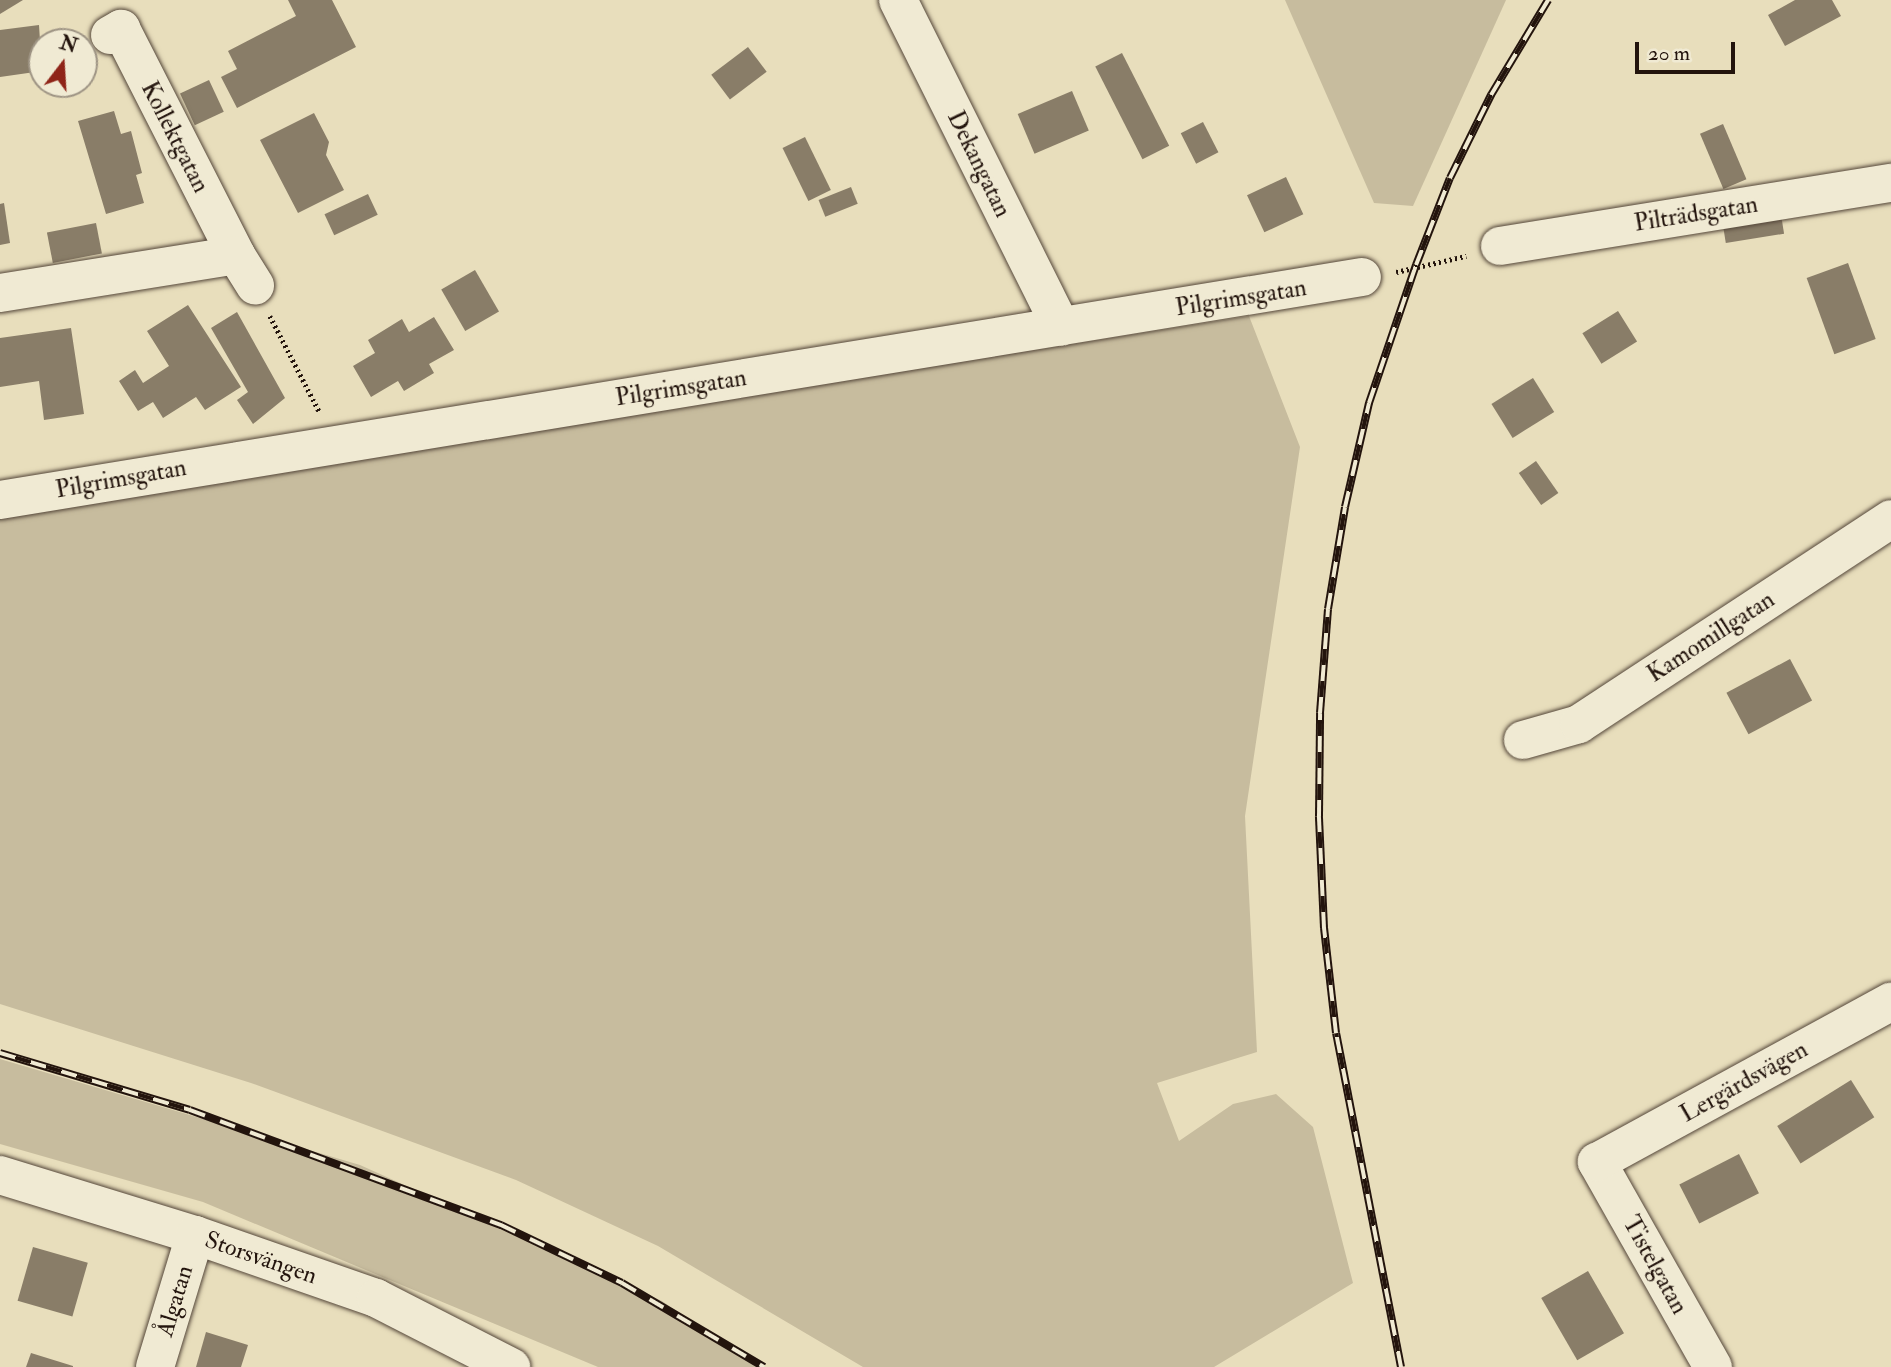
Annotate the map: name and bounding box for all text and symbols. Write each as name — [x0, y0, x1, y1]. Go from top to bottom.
north arrow — [28, 28, 98, 98]
scale bar — [1639, 28, 1739, 72]
text: N — [57, 31, 80, 59]
text: 20 m — [1648, 40, 1690, 67]
street label: Kollektgatan — [135, 77, 215, 197]
street label: Dekangatan — [941, 106, 1017, 222]
street label: Pilträdsgatan — [1632, 190, 1760, 238]
street label: Pilgrimsgatan — [1173, 273, 1309, 323]
street label: Pilgrimsgatan — [613, 363, 749, 413]
street label: Pilgrimsgatan — [53, 453, 189, 505]
street label: Kamomillgatan — [1642, 585, 1780, 689]
street label: Lergärdsvägen — [1675, 1035, 1813, 1129]
street label: Tistelgatan — [1616, 1211, 1694, 1319]
street label: Storsvängen — [201, 1225, 321, 1291]
street label: Ålgatan — [151, 1262, 199, 1340]

